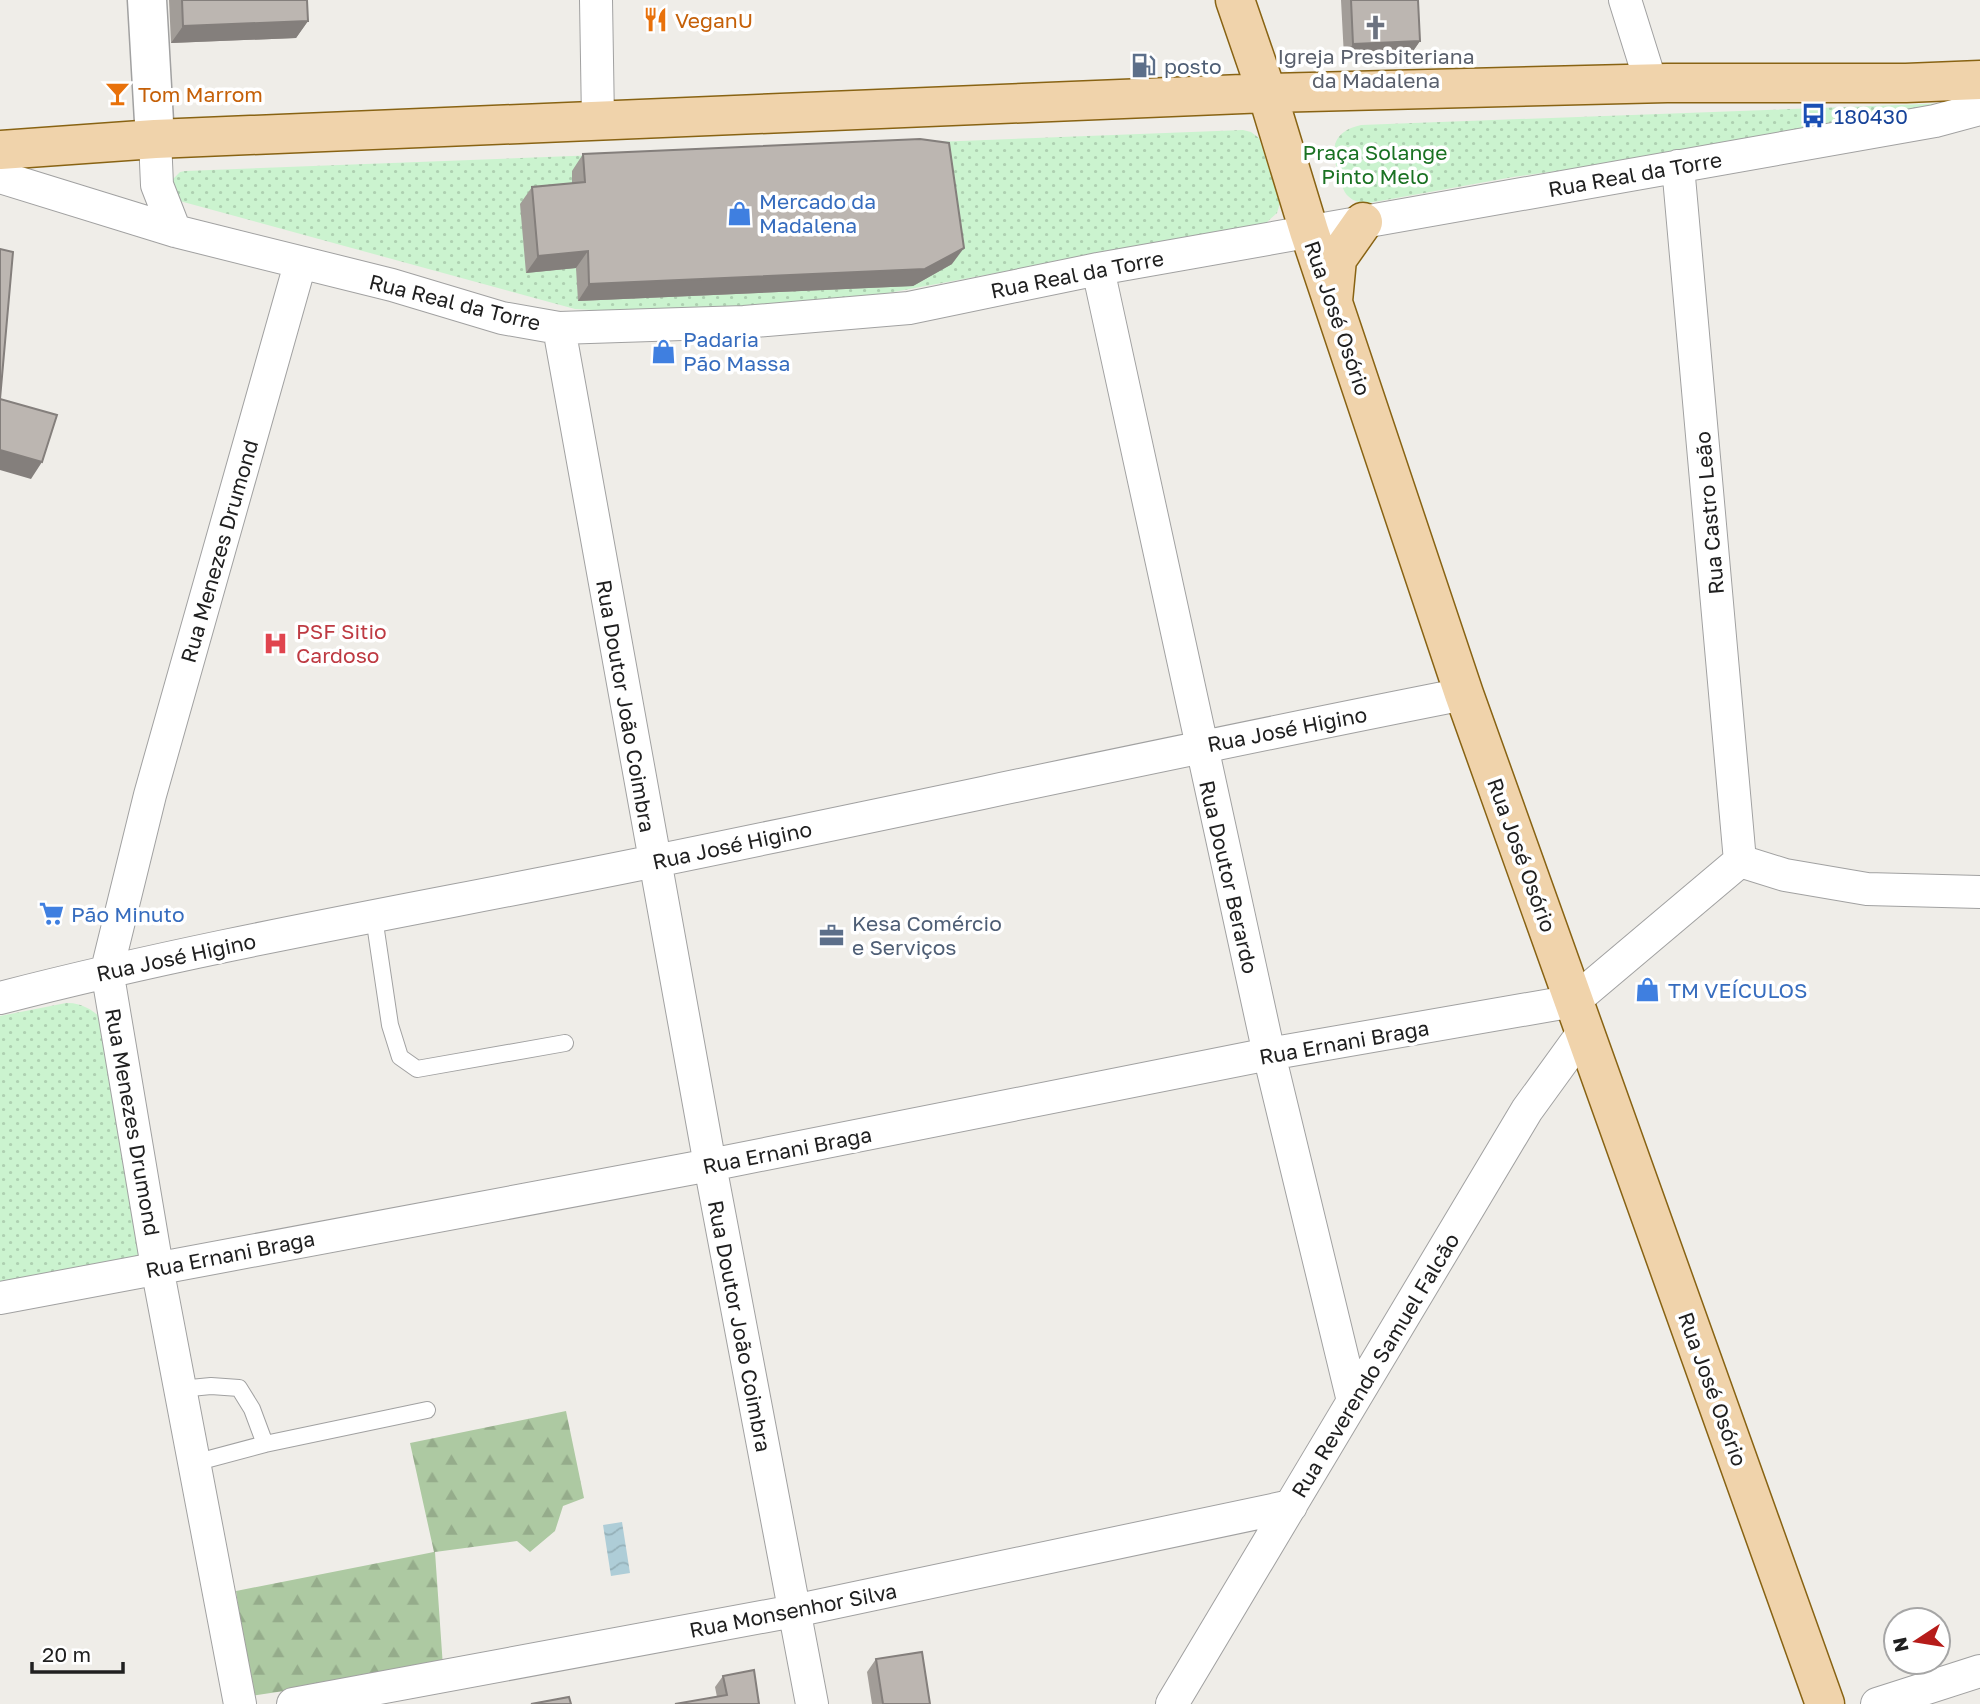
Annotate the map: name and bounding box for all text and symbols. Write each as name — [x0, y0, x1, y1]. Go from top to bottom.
restaurant icon: VeganU — [641, 6, 669, 34]
place label: VeganU — [675, 7, 753, 33]
church icon: Igreja Presbiteriana da Madalena — [1362, 13, 1390, 41]
place label: Igreja Presbiteriana da Madalena — [1277, 43, 1475, 93]
fuel station icon: posto — [1130, 52, 1158, 80]
place label: posto — [1164, 53, 1222, 79]
bar icon: Tom Marrom — [104, 80, 132, 108]
place label: Tom Marrom — [138, 81, 263, 107]
bus stop icon: 180430 — [1800, 102, 1828, 130]
place label: 180430 — [1834, 103, 1908, 129]
park label: Praça Solange Pinto Melo — [1303, 139, 1447, 189]
street label: Rua Real da Torre — [1546, 146, 1724, 202]
place label: Mercado da Madalena — [759, 188, 876, 238]
shop icon: Mercado da Madalena — [725, 199, 753, 227]
street label: Rua José Osório — [1299, 237, 1377, 399]
street label: Rua Real da Torre — [988, 244, 1166, 304]
street label: Rua Real da Torre — [367, 268, 543, 336]
place label: Padaria Pão Massa — [683, 326, 790, 376]
shop icon: Padaria Pão Massa — [649, 337, 677, 365]
street label: Rua Castro Leão — [1689, 430, 1729, 596]
street label: Rua Menezes Drumond — [175, 436, 263, 666]
street label: Rua Doutor João Coimbra — [591, 578, 661, 834]
place label: PSF Sitio Cardoso — [296, 618, 387, 668]
hospital icon: PSF Sitio Cardoso — [262, 629, 290, 657]
street label: Rua José Higino — [1205, 701, 1369, 757]
street label: Rua José Osório — [1482, 774, 1562, 936]
street label: Rua Doutor Berardo — [1194, 778, 1264, 976]
street label: Rua José Higino — [650, 815, 814, 875]
supermarket icon: Pão Minuto — [37, 900, 65, 928]
place label: Pão Minuto — [71, 901, 185, 927]
place label: Kesa Comércio e Serviços — [852, 910, 1002, 960]
office icon: Kesa Comércio e Serviços — [818, 921, 846, 949]
street label: Rua José Higino — [94, 927, 258, 987]
shop icon: TM VEÍCULOS — [1634, 976, 1662, 1004]
place label: TM VEÍCULOS — [1668, 977, 1808, 1003]
street label: Rua Menezes Drumond — [100, 1006, 166, 1238]
street label: Rua Ernani Braga — [1257, 1014, 1431, 1070]
street label: Rua Ernani Braga — [700, 1121, 874, 1179]
street label: Rua Doutor João Coimbra — [703, 1198, 777, 1454]
street label: Rua Ernani Braga — [143, 1225, 317, 1283]
street label: Rua Reverendo Samuel Falcão — [1286, 1228, 1464, 1502]
street label: Rua José Osório — [1673, 1308, 1753, 1470]
street label: Rua Monsenhor Silva — [687, 1577, 899, 1643]
north arrow — [1882, 1606, 1952, 1676]
scale bar — [32, 1630, 122, 1674]
text: N — [1887, 1635, 1913, 1654]
text: 20 m — [42, 1641, 91, 1667]

